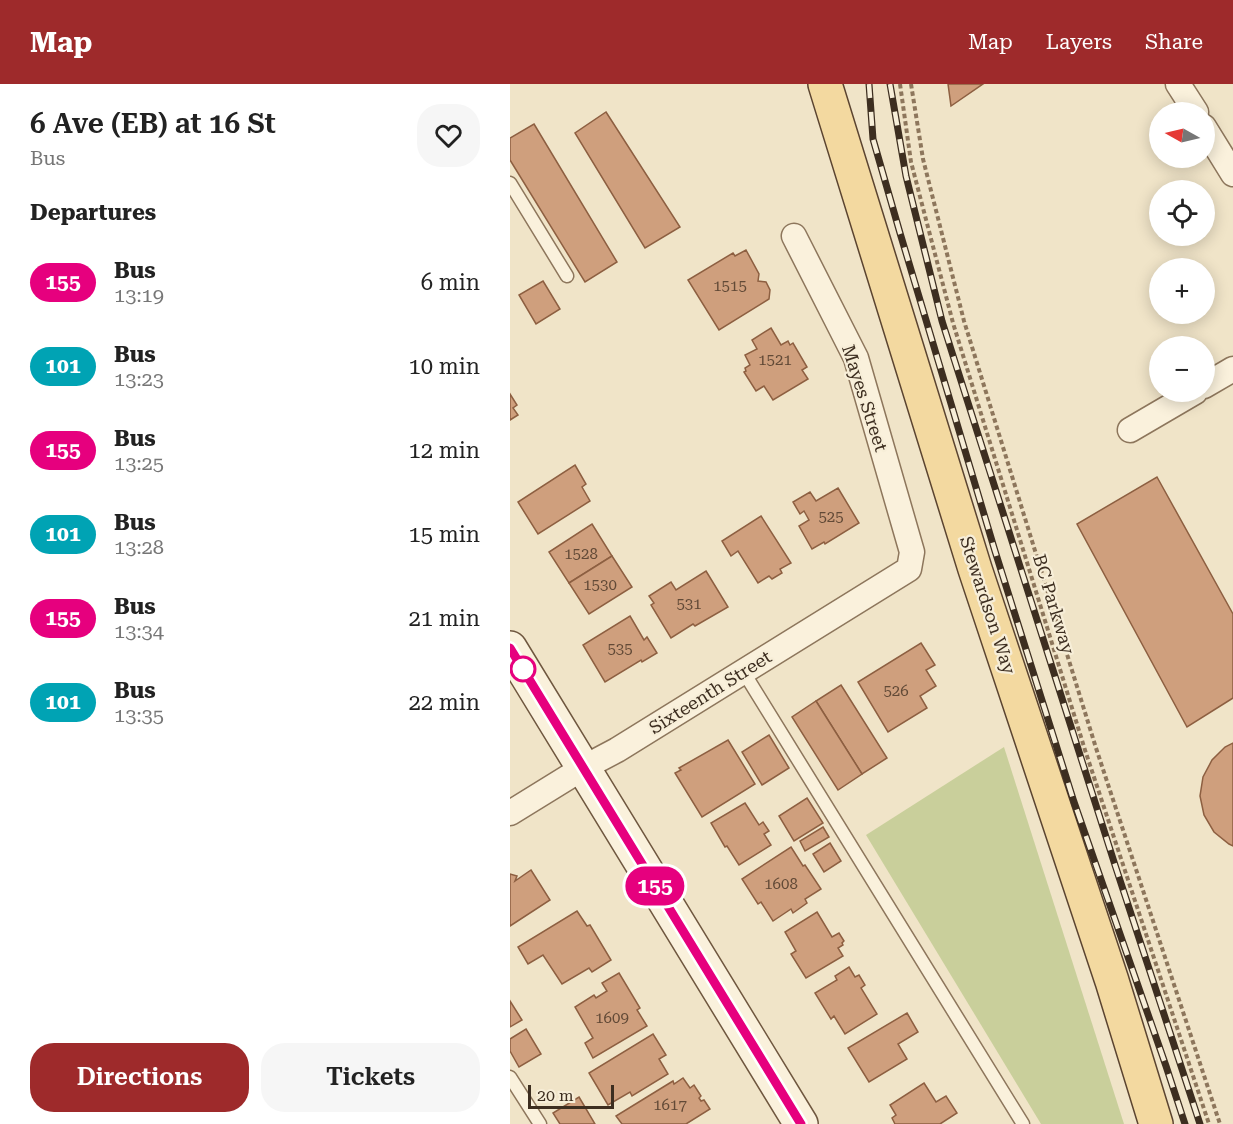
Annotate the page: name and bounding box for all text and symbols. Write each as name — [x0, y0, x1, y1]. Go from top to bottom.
text: Map — [30, 26, 92, 59]
text: Map — [968, 30, 1013, 54]
text: Layers — [1046, 30, 1112, 54]
text: Share — [1145, 30, 1203, 54]
north arrow — [1149, 102, 1215, 168]
map controls — [1149, 102, 1215, 402]
button: heart — [417, 104, 480, 167]
text: 6 Ave (EB) at 16 St — [30, 107, 276, 140]
text: Bus — [30, 146, 65, 170]
button: locate — [1149, 180, 1215, 246]
text: Departures — [30, 200, 156, 225]
text: Bus — [114, 258, 156, 283]
button: + — [1149, 258, 1215, 324]
text: 155 — [45, 270, 81, 294]
text: 6 min — [421, 270, 480, 295]
house number: 1515 — [713, 277, 747, 295]
text: 13:19 — [114, 283, 164, 307]
button: − — [1149, 336, 1215, 402]
text: Bus — [114, 342, 156, 367]
street label: Mayes Street — [838, 342, 892, 454]
house number: 1521 — [758, 351, 792, 369]
text: 101 — [45, 354, 81, 378]
text: 10 min — [409, 354, 480, 379]
text: 13:23 — [114, 367, 164, 391]
text: Bus — [114, 426, 156, 451]
text: 155 — [45, 438, 81, 462]
text: 12 min — [409, 438, 480, 463]
text: 13:25 — [114, 451, 164, 475]
house number: 525 — [818, 508, 844, 526]
text: Bus — [114, 510, 156, 535]
text: 101 — [45, 522, 81, 546]
text: 15 min — [409, 522, 480, 547]
street label: Stewardson Way — [956, 533, 1020, 677]
text: 13:28 — [114, 535, 164, 559]
house number: 1528 — [564, 545, 598, 563]
street label: BC Parkway — [1029, 551, 1079, 657]
house number: 1530 — [583, 576, 617, 594]
text: Bus — [114, 594, 156, 619]
house number: 531 — [676, 595, 702, 613]
text: 155 — [45, 606, 81, 630]
text: 21 min — [409, 606, 480, 631]
text: 13:34 — [114, 619, 164, 643]
house number: 535 — [607, 640, 633, 658]
street label: Sixteenth Street — [645, 646, 775, 738]
unlabelled marker — [510, 656, 536, 682]
text: Bus — [114, 678, 156, 703]
house number: 526 — [883, 682, 909, 700]
text: 101 — [45, 690, 81, 714]
text: 22 min — [409, 690, 480, 715]
text: 13:35 — [114, 703, 164, 727]
line badge: 155 — [620, 866, 690, 906]
text: 155 — [637, 874, 673, 898]
house number: 1608 — [764, 875, 798, 893]
house number: 1609 — [595, 1009, 629, 1027]
button: Directions — [30, 1043, 249, 1112]
button: Tickets — [261, 1043, 480, 1112]
scale bar — [528, 1082, 614, 1110]
text: 20 m — [537, 1086, 574, 1105]
house number: 1617 — [653, 1096, 687, 1114]

